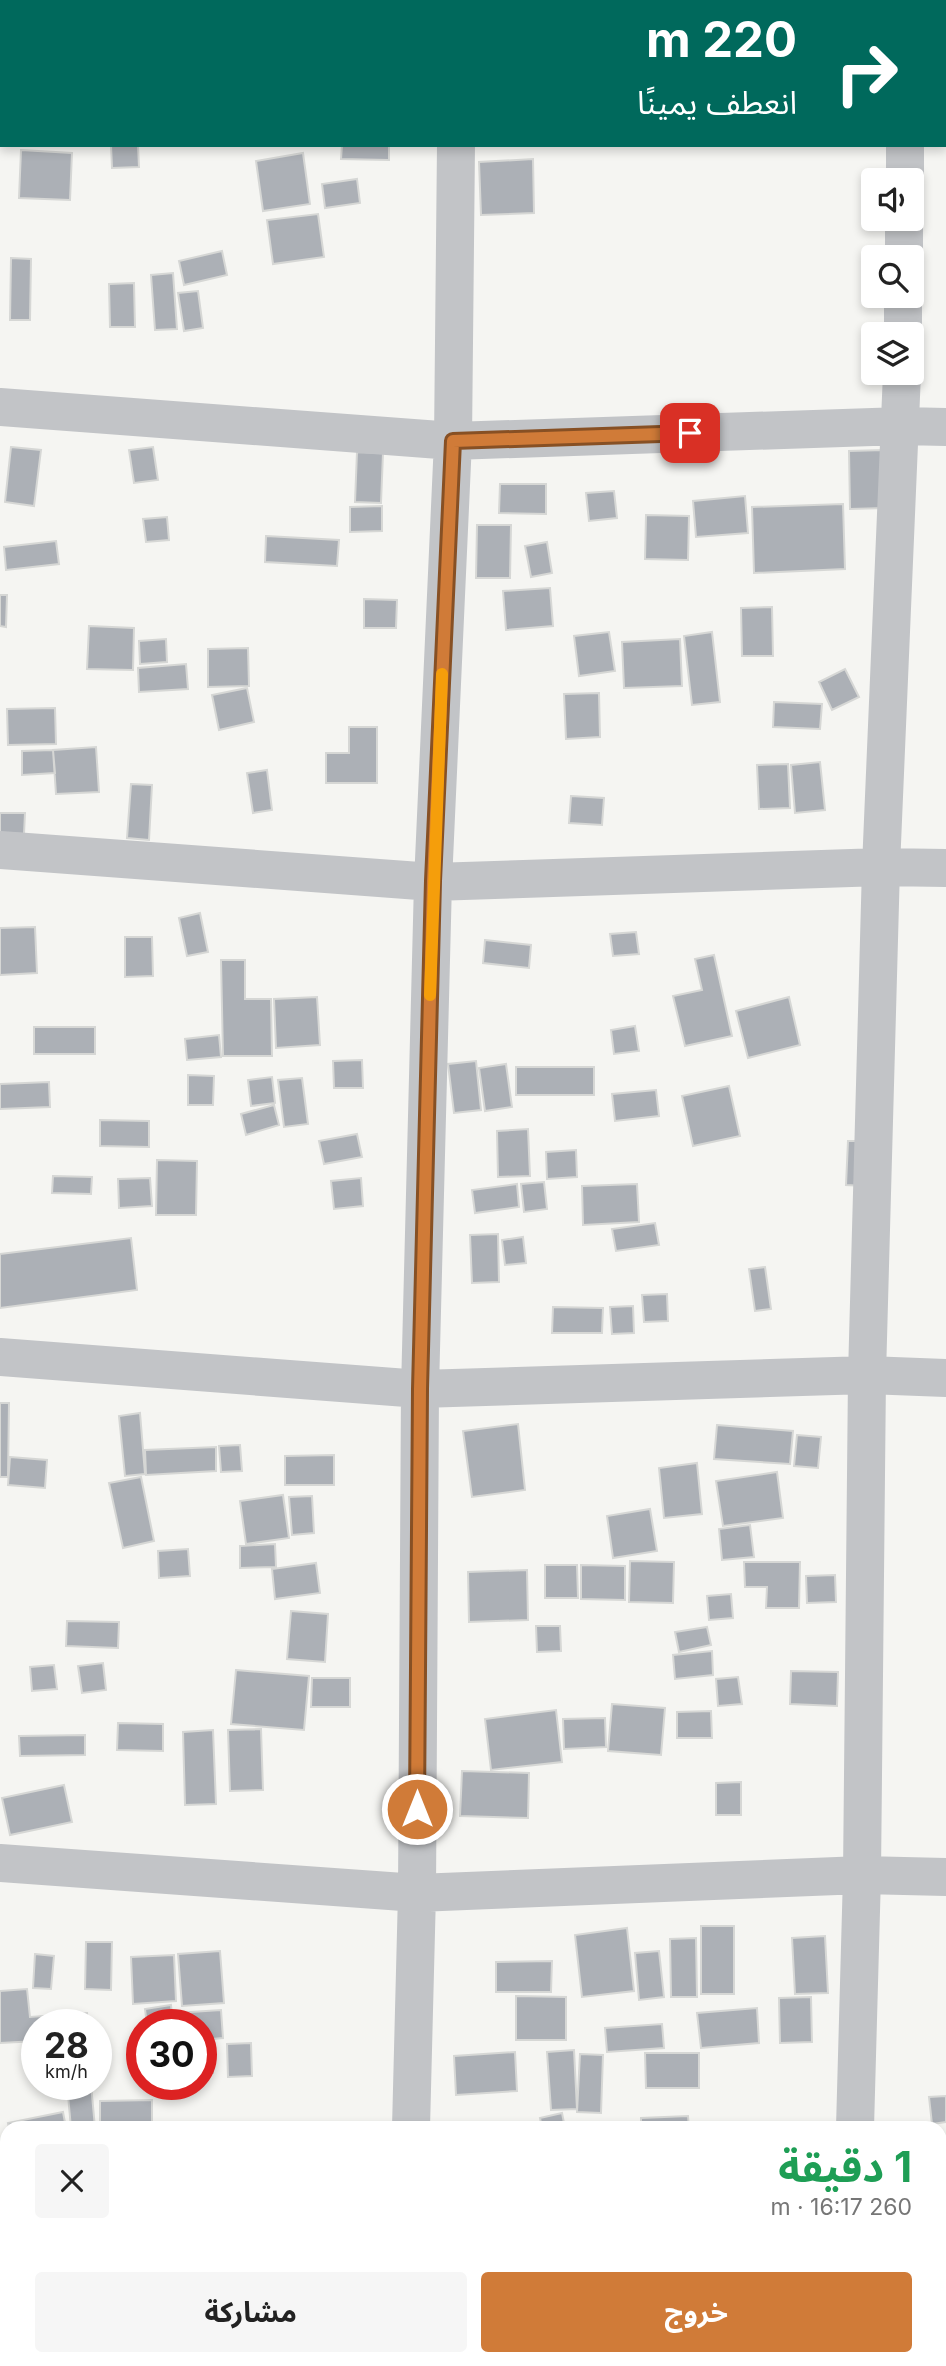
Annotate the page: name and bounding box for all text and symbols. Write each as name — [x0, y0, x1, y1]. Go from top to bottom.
text: 220 m — [646, 10, 797, 69]
icon: right — [821, 28, 912, 119]
text: انعطف يمينًا — [637, 83, 797, 122]
map controls — [861, 168, 924, 385]
button: sound — [861, 168, 924, 231]
button: search — [861, 245, 924, 308]
button: layers — [861, 322, 924, 385]
pin — [660, 403, 720, 463]
icon: arrive — [671, 414, 709, 452]
position arrow — [380, 1772, 454, 1846]
speed limit sign: 30 — [126, 2009, 217, 2100]
text: 28 — [44, 2024, 89, 2066]
text: km/h — [45, 2061, 88, 2082]
text: 1 دقيقة — [778, 2141, 912, 2192]
button: close — [35, 2144, 109, 2218]
text: 260 m · 16:17 — [770, 2193, 912, 2221]
button: مشاركة — [35, 2272, 467, 2352]
button: خروج — [481, 2272, 912, 2352]

